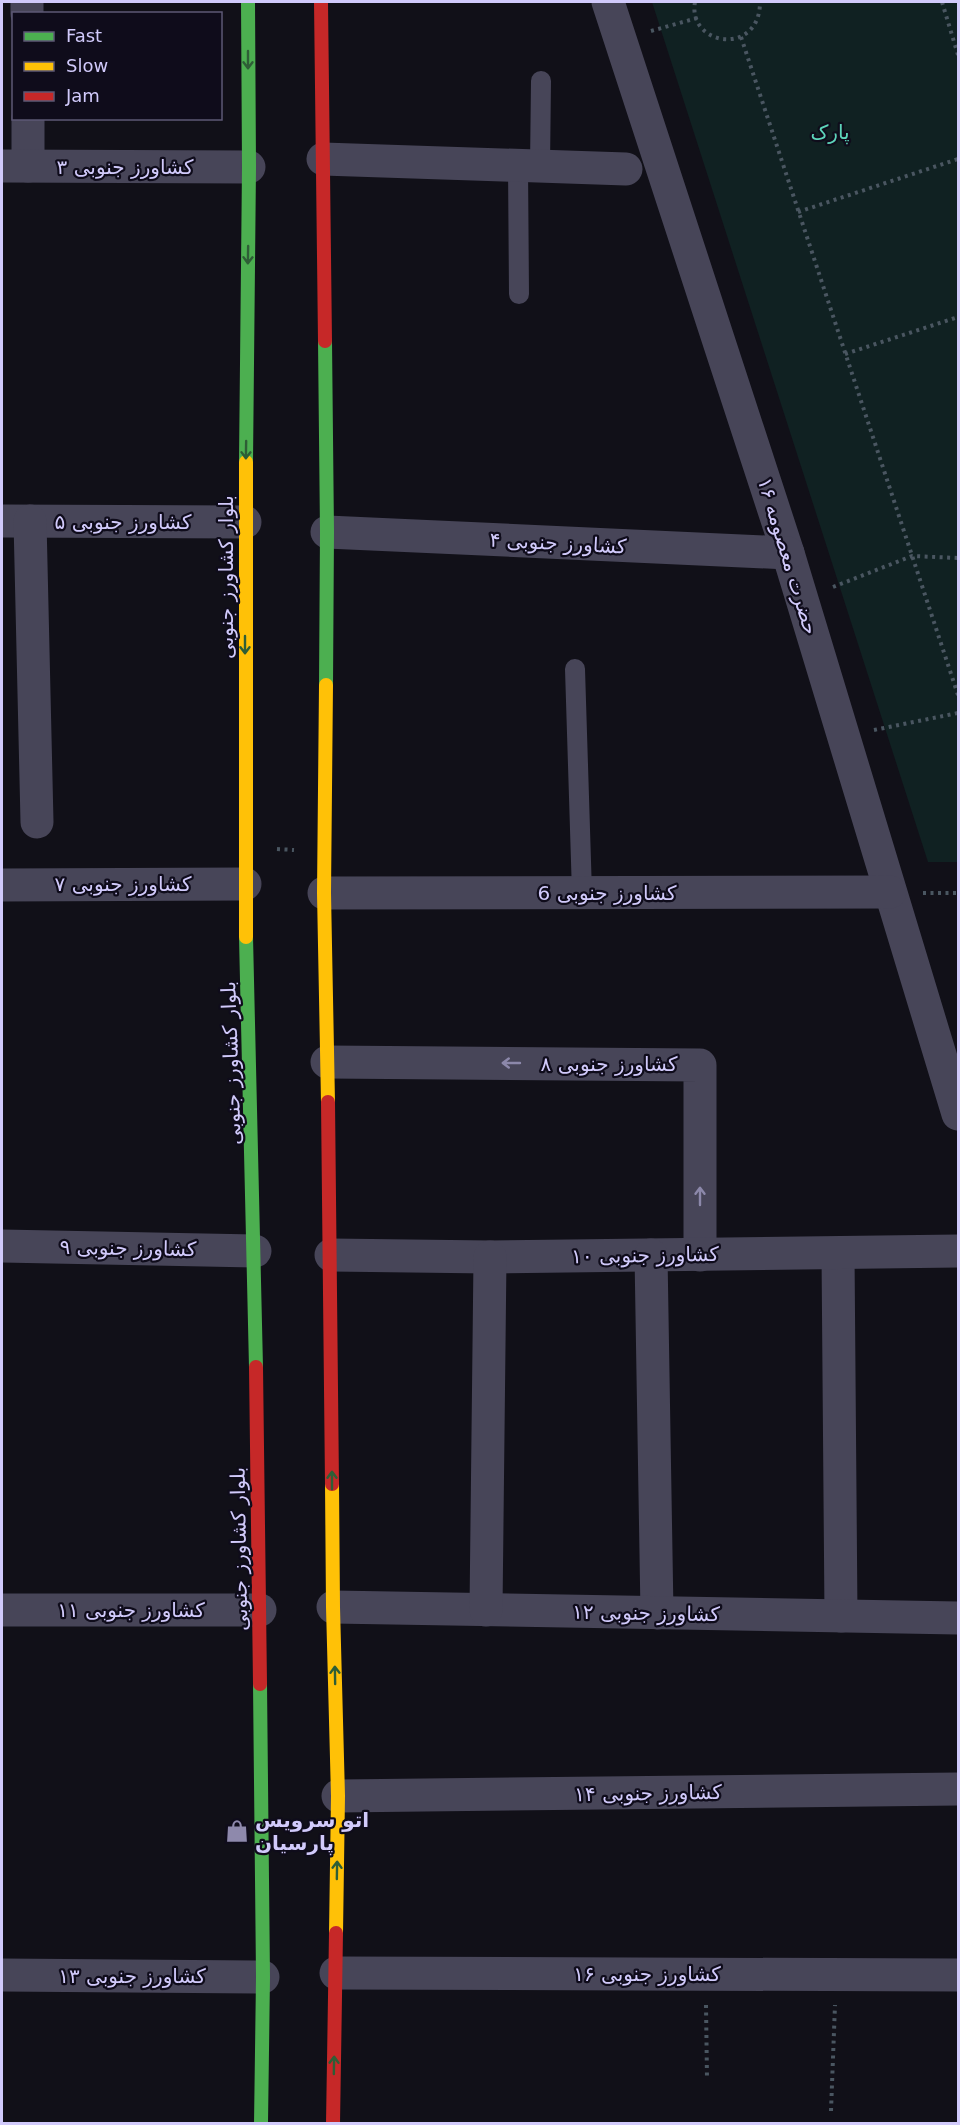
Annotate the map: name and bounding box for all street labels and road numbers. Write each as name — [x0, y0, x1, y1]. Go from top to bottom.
street label: کشاورز جنوبی ۳ — [57, 155, 194, 179]
street label: حضرت معصومه ۱۶ — [753, 474, 823, 638]
street label: بلوار کشاورز جنوبی — [214, 495, 238, 659]
street label: کشاورز جنوبی ۵ — [55, 510, 192, 534]
street label: کشاورز جنوبی ۴ — [489, 527, 627, 559]
street label: کشاورز جنوبی ۷ — [55, 872, 192, 896]
street label: کشاورز جنوبی 6 — [538, 881, 677, 905]
street label: بلوار کشاورز جنوبی — [216, 981, 246, 1145]
street label: کشاورز جنوبی ۸ — [541, 1052, 678, 1076]
street label: کشاورز جنوبی ۹ — [59, 1235, 197, 1261]
street label: کشاورز جنوبی ۱۰ — [571, 1242, 719, 1268]
street label: بلوار کشاورز جنوبی — [226, 1467, 252, 1631]
street label: کشاورز جنوبی ۱۱ — [57, 1598, 205, 1622]
street label: کشاورز جنوبی ۱۲ — [572, 1600, 720, 1626]
street label: کشاورز جنوبی ۱۴ — [574, 1780, 722, 1806]
street label: کشاورز جنوبی ۱۶ — [573, 1962, 721, 1986]
street label: کشاورز جنوبی ۱۳ — [58, 1964, 206, 1988]

